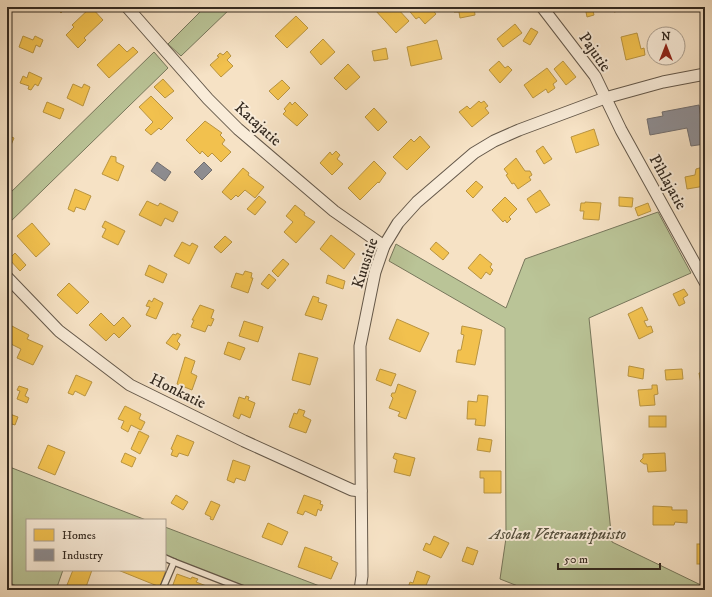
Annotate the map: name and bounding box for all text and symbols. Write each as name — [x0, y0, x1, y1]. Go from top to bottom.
north arrow — [646, 26, 686, 66]
street label: Pajutie — [574, 28, 616, 76]
text: N — [661, 30, 671, 44]
street label: Katajatie — [230, 98, 286, 151]
street label: Pihlajatie — [645, 151, 691, 213]
street label: Kuusitie — [347, 235, 383, 291]
street label: Honkatie — [147, 369, 210, 413]
legend — [26, 519, 166, 571]
park label: Asolan Veteraanipuisto — [488, 524, 626, 544]
text: Homes — [62, 528, 96, 543]
scale bar — [558, 545, 660, 571]
text: Industry — [62, 548, 103, 563]
text: 50 m — [564, 552, 588, 567]

